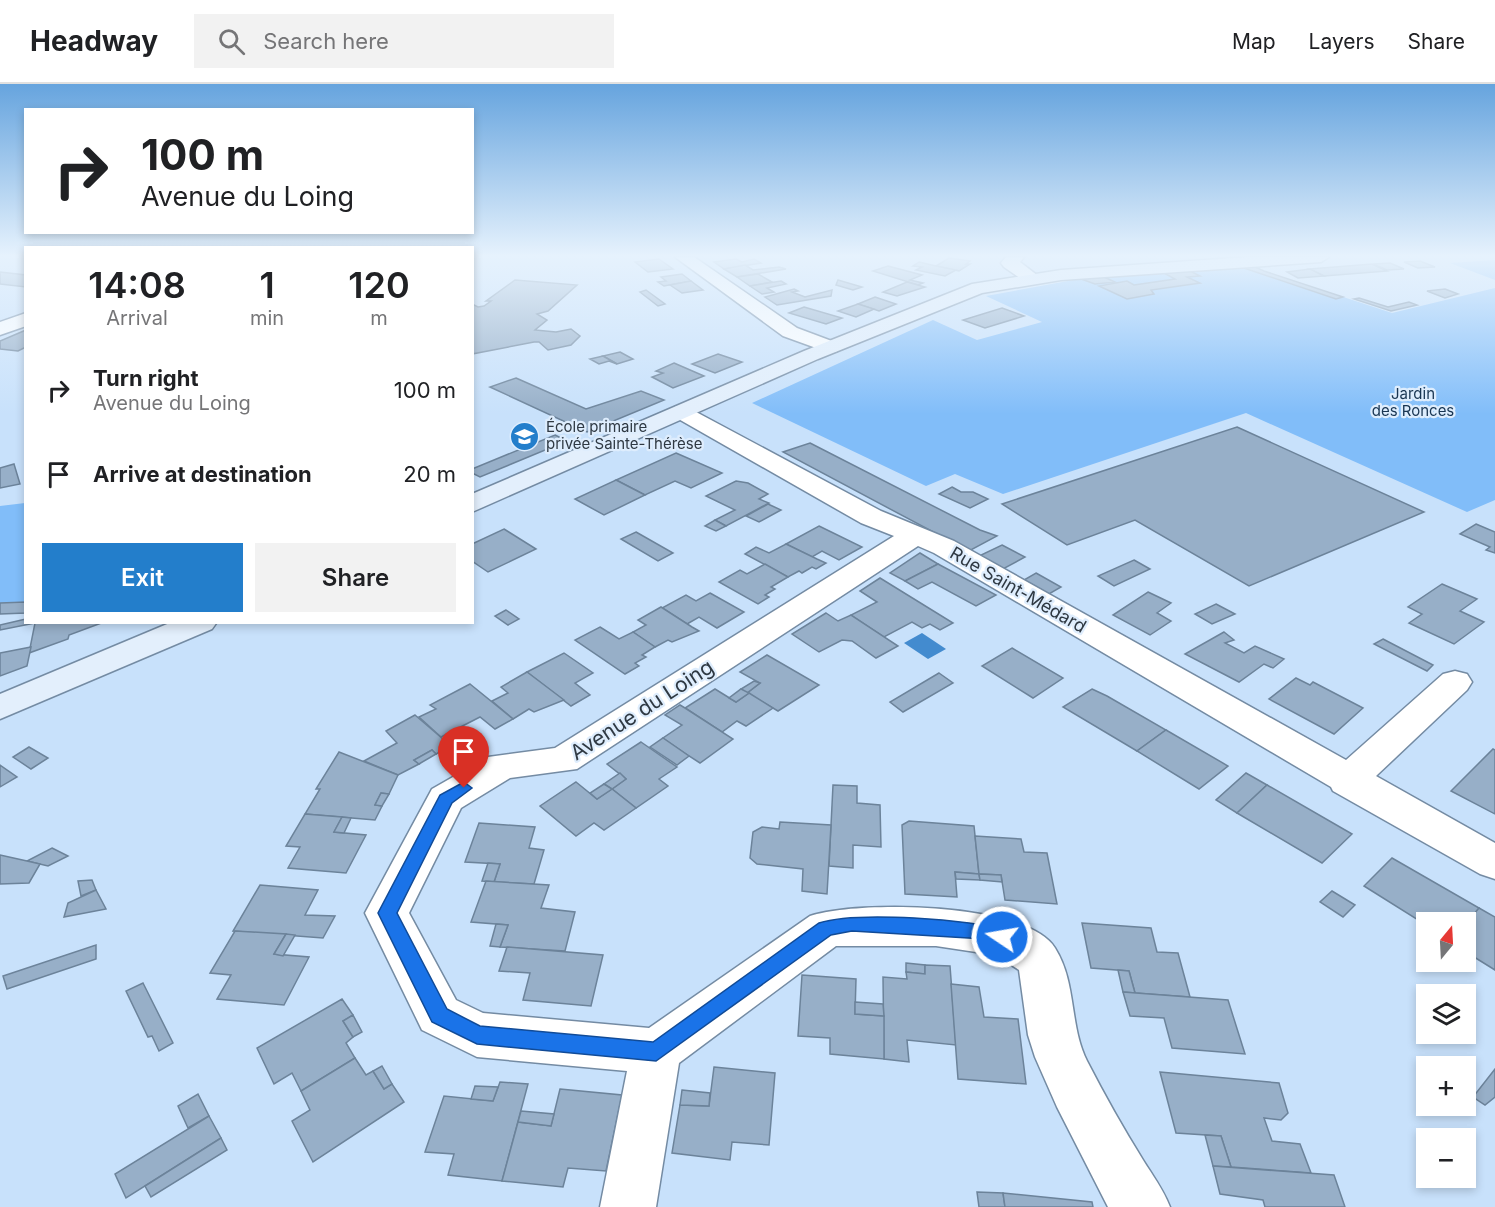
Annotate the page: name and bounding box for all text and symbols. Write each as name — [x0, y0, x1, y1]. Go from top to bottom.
search box — [194, 14, 614, 68]
text: Headway — [30, 24, 158, 58]
icon: search — [215, 25, 248, 58]
text: Search here — [263, 28, 389, 54]
text: Map — [1232, 29, 1276, 54]
text: Layers — [1309, 29, 1375, 54]
text: Share — [1408, 29, 1465, 54]
text: 100 m — [141, 129, 264, 180]
icon: right — [42, 132, 120, 210]
text: Avenue du Loing — [141, 180, 354, 213]
text: 14:08 — [88, 263, 186, 307]
text: 1 — [259, 263, 275, 307]
text: 120 — [348, 263, 410, 307]
text: Arrival — [106, 306, 168, 330]
text: min — [250, 306, 284, 330]
text: m — [370, 306, 388, 330]
text: Turn right — [93, 365, 199, 391]
icon: right — [42, 374, 75, 407]
text: 100 m — [394, 377, 456, 403]
park label: Jardin des Ronces — [1372, 384, 1454, 420]
text: Avenue du Loing — [93, 391, 251, 415]
place label: École primaire privée Sainte-Thérèse — [546, 417, 703, 453]
school or university icon: École primaire privée Sainte-Thérèse — [509, 420, 541, 452]
icon: arrive — [42, 458, 75, 491]
text: Arrive at destination — [93, 461, 312, 487]
text: 20 m — [403, 461, 456, 487]
street label: Rue Saint-Médard — [946, 542, 1090, 637]
button: Exit — [42, 543, 243, 612]
button: Share — [255, 543, 456, 612]
street label: Avenue du Loing — [565, 654, 718, 765]
pin — [438, 726, 489, 788]
icon: arrive — [447, 735, 480, 768]
position arrow — [970, 905, 1034, 969]
north arrow — [1416, 912, 1476, 972]
map controls — [1416, 912, 1476, 1188]
button: layers — [1416, 984, 1476, 1044]
button: + — [1416, 1056, 1476, 1116]
button: − — [1416, 1128, 1476, 1188]

